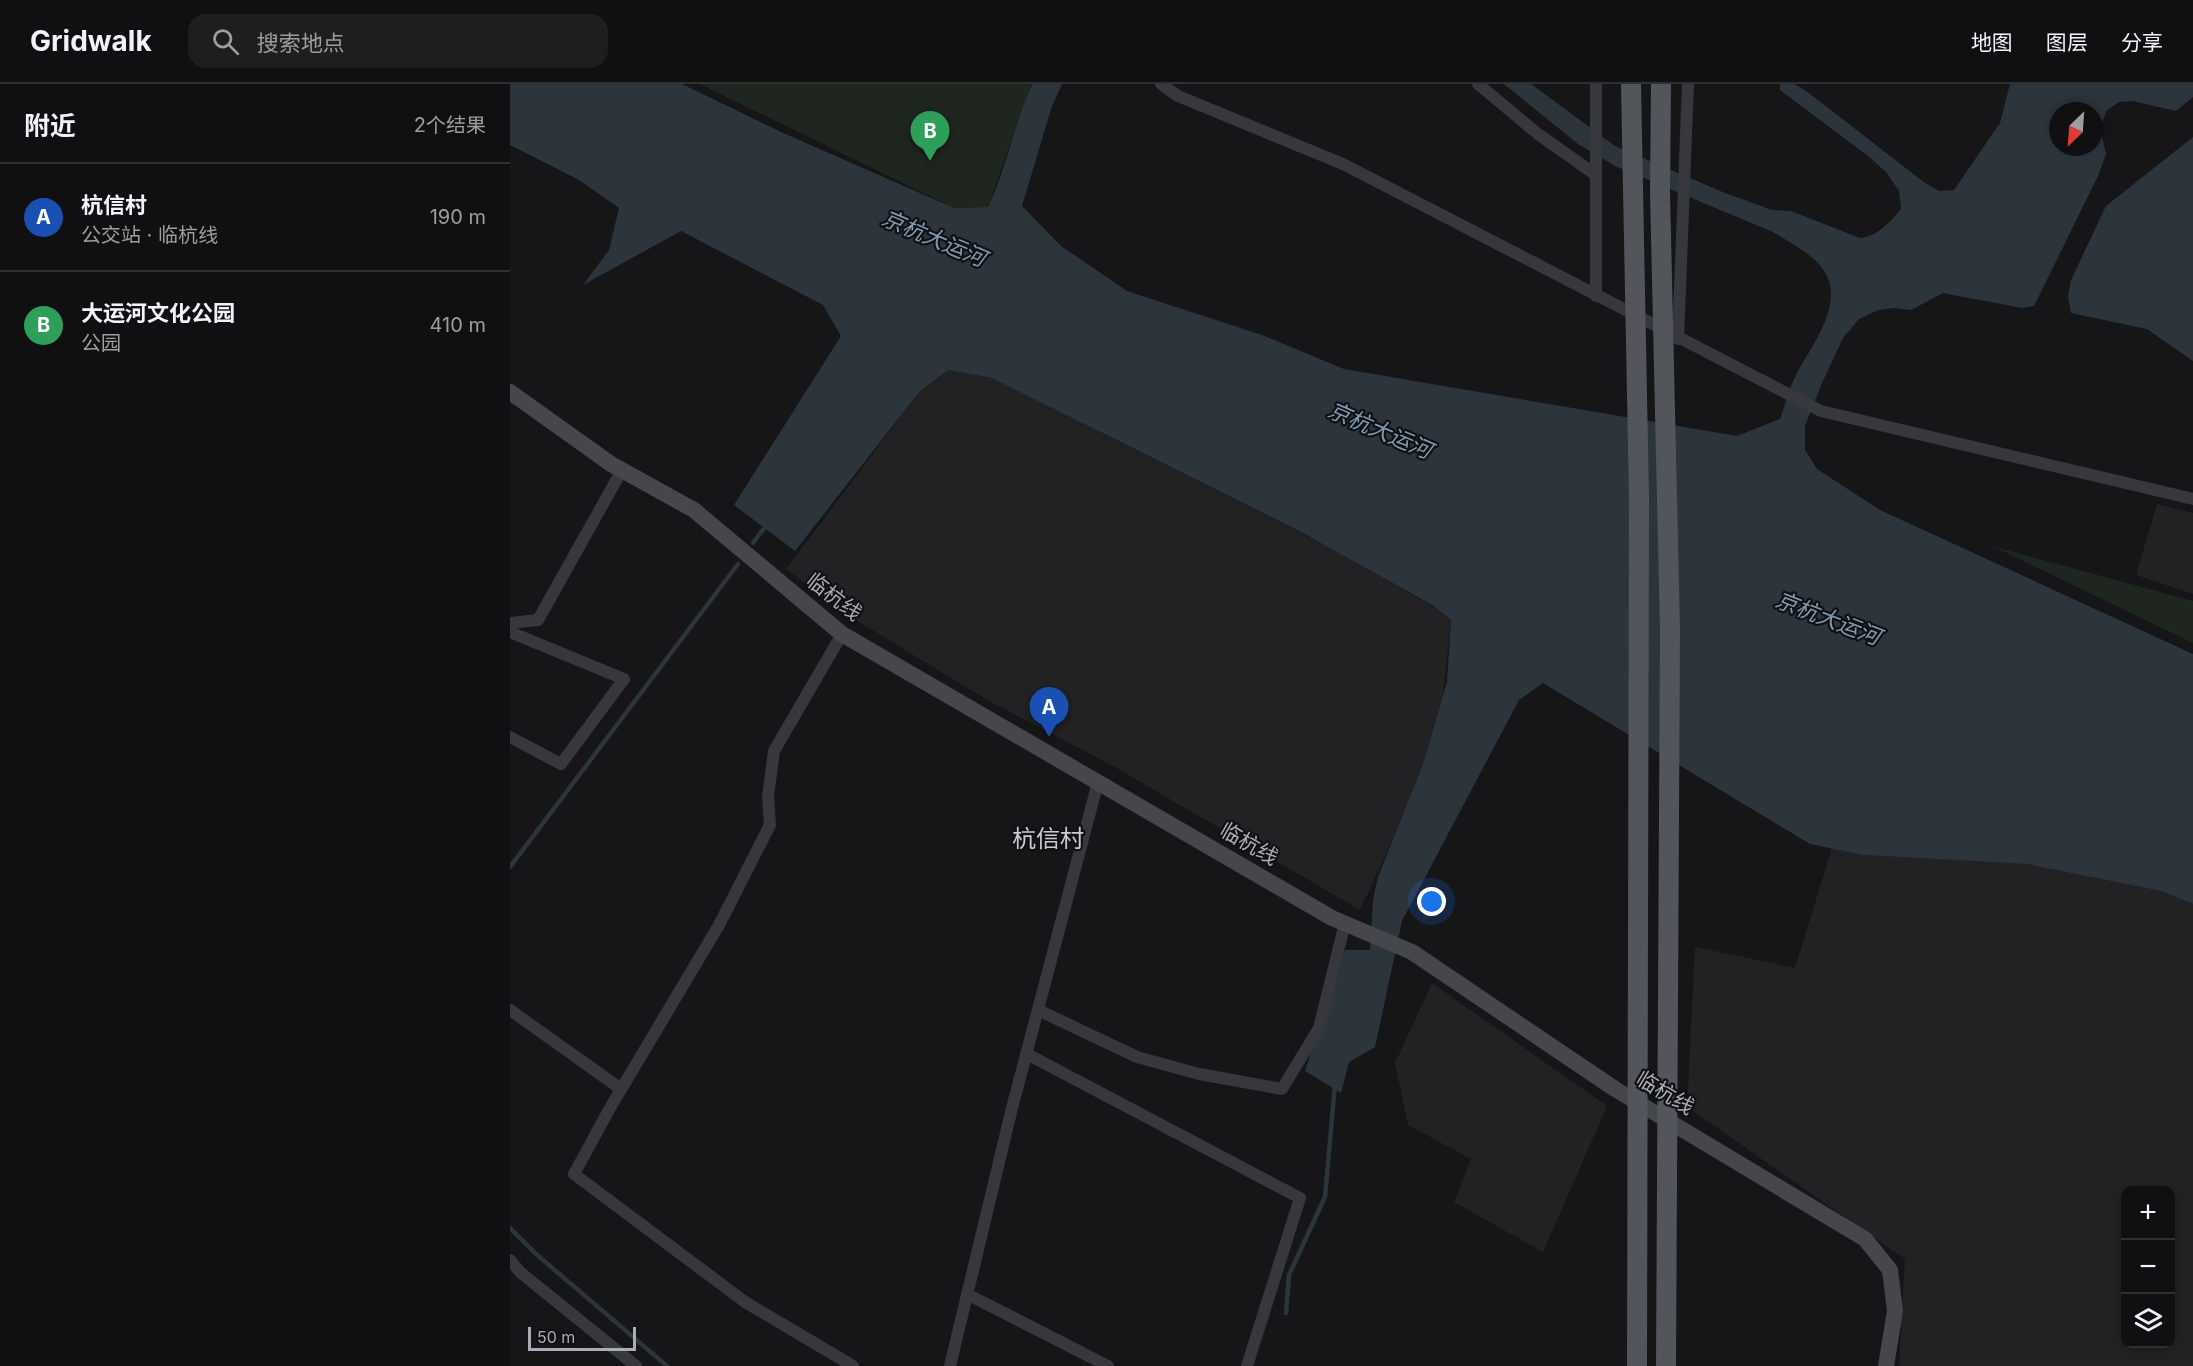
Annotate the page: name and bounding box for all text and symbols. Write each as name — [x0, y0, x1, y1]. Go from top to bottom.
search box — [188, 14, 608, 68]
text: Gridwalk — [30, 24, 152, 58]
icon: search — [209, 25, 242, 58]
text: 搜索地点 — [257, 30, 345, 56]
text: 地图 — [1971, 30, 2013, 55]
text: 图层 — [2046, 30, 2088, 55]
text: 分享 — [2121, 30, 2163, 55]
north arrow — [2049, 102, 2103, 156]
text: 附近 — [24, 110, 76, 141]
pin: B — [910, 112, 950, 161]
text: 2个结果 — [414, 113, 486, 137]
text: 杭信村 — [81, 192, 147, 218]
text: A — [36, 205, 51, 229]
text: 190 m — [430, 205, 486, 229]
water label: 京杭大运河 — [878, 205, 993, 273]
text: 公交站 · 临杭线 — [81, 223, 218, 247]
text: 大运河文化公园 — [81, 300, 235, 326]
text: B — [37, 313, 50, 337]
text: 410 m — [430, 313, 486, 337]
text: 公园 — [81, 331, 121, 355]
water label: 京杭大运河 — [1324, 397, 1439, 465]
street label: 临杭线 — [802, 567, 867, 626]
water label: 京杭大运河 — [1772, 586, 1888, 651]
pin: A — [1030, 688, 1068, 737]
street label: 临杭线 — [1216, 817, 1283, 870]
district label: 杭信村 — [1012, 824, 1084, 853]
your location — [1417, 887, 1446, 916]
street label: 临杭线 — [1632, 1066, 1699, 1120]
map controls — [2121, 1186, 2175, 1348]
button: + — [2121, 1186, 2175, 1240]
button: − — [2121, 1240, 2175, 1294]
button: layers — [2121, 1294, 2175, 1348]
scale bar — [528, 1324, 636, 1352]
text: 50 m — [537, 1327, 575, 1347]

